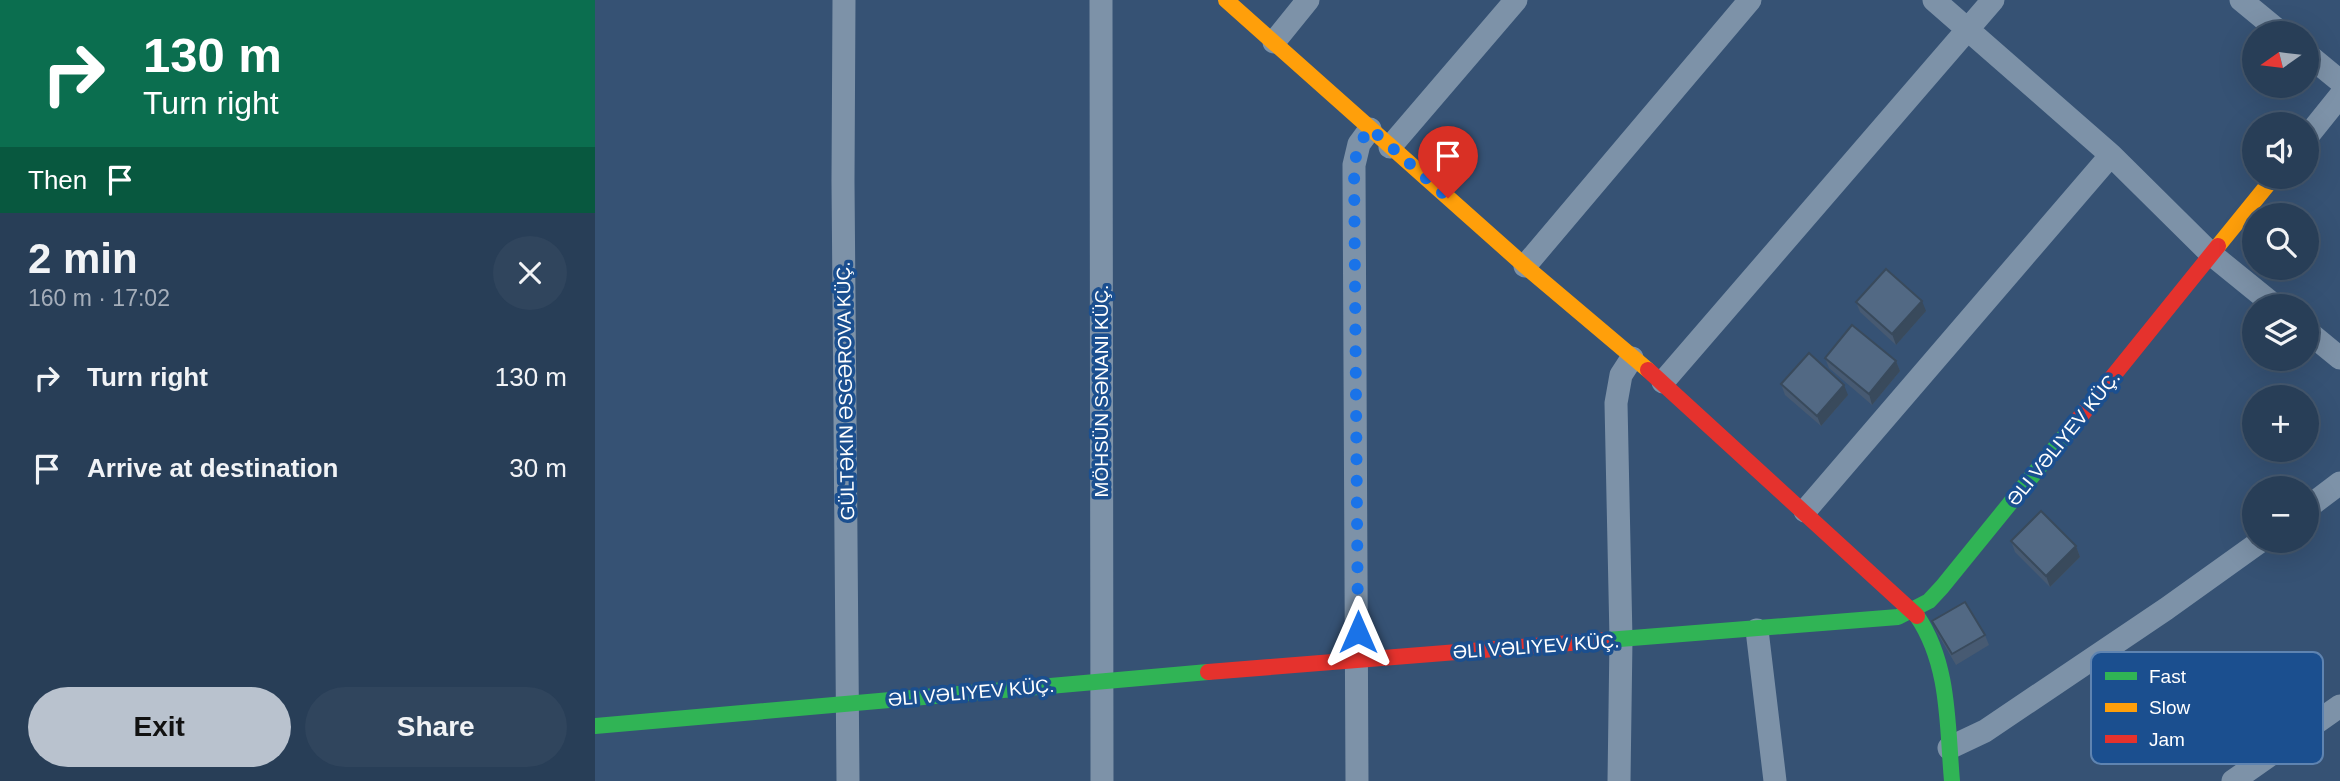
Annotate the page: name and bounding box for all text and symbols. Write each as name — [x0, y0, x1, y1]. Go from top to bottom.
north arrow — [2242, 21, 2319, 98]
map controls — [2242, 21, 2319, 553]
icon: right — [28, 28, 119, 119]
text: 130 m — [143, 28, 282, 82]
text: Turn right — [143, 85, 279, 121]
button: sound — [2242, 112, 2319, 189]
pin — [1418, 126, 1478, 198]
icon: arrive — [1429, 137, 1467, 175]
icon: arrive — [101, 161, 139, 199]
text: Then — [28, 165, 87, 195]
button: search — [2242, 203, 2319, 280]
text: 2 min — [28, 235, 138, 282]
button: close — [493, 236, 567, 310]
street label: GÜLTƏKIN ƏSGƏROVA KÜÇ. — [833, 262, 858, 520]
text: 160 m · 17:02 — [28, 285, 170, 311]
street label: MÖHSÜN SƏNANI KÜÇ. — [1091, 285, 1112, 497]
button: layers — [2242, 294, 2319, 371]
icon: right — [28, 359, 66, 397]
text: Turn right — [87, 362, 208, 392]
text: 130 m — [495, 362, 567, 392]
street label: ƏLI VƏLIYEV KÜÇ. — [2003, 367, 2124, 510]
button: + — [2242, 385, 2319, 462]
icon: arrive — [28, 450, 66, 488]
text: Arrive at destination — [87, 453, 338, 483]
text: 30 m — [509, 453, 567, 483]
button: − — [2242, 476, 2319, 553]
position arrow — [1321, 595, 1395, 669]
street label: ƏLI VƏLIYEV KÜÇ. — [1452, 630, 1620, 663]
legend — [2091, 652, 2323, 764]
text: Fast — [2149, 666, 2187, 687]
street label: ƏLI VƏLIYEV KÜÇ. — [887, 675, 1055, 710]
button: Exit — [28, 687, 291, 767]
button: Share — [305, 687, 567, 767]
text: Slow — [2149, 697, 2190, 718]
text: Jam — [2149, 729, 2185, 750]

